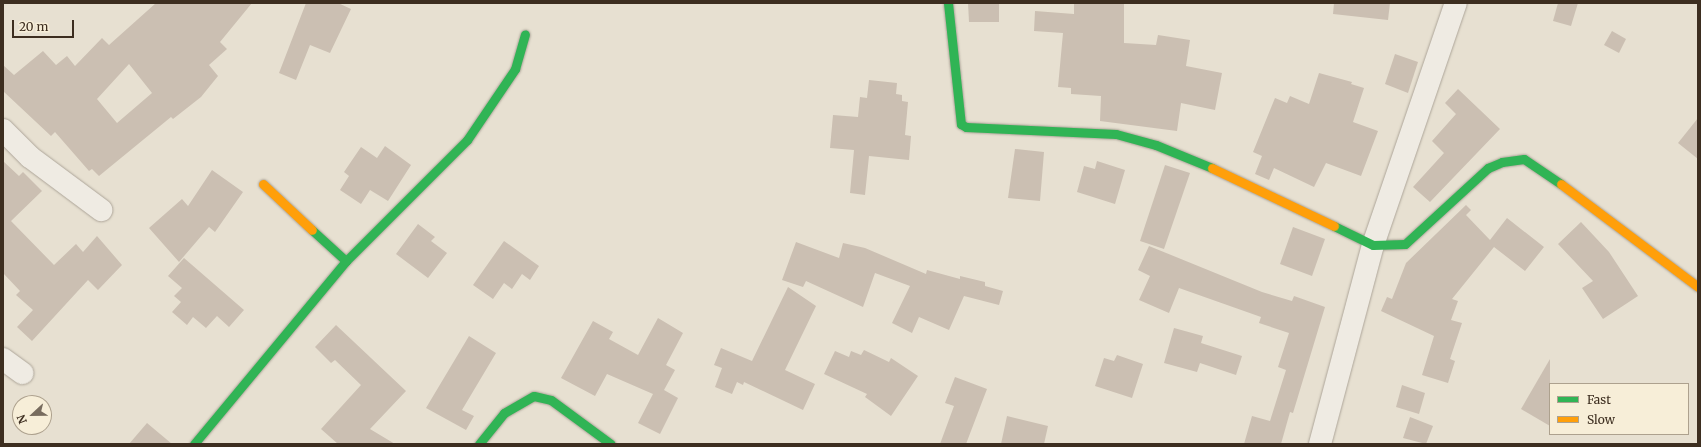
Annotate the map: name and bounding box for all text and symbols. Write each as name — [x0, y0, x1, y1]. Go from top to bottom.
scale bar — [14, 12, 76, 38]
text: 20 m — [19, 19, 48, 34]
legend — [1549, 383, 1689, 435]
text: Fast — [1587, 392, 1611, 407]
north arrow — [12, 395, 52, 435]
text: N — [14, 412, 30, 426]
text: Slow — [1587, 412, 1615, 427]

